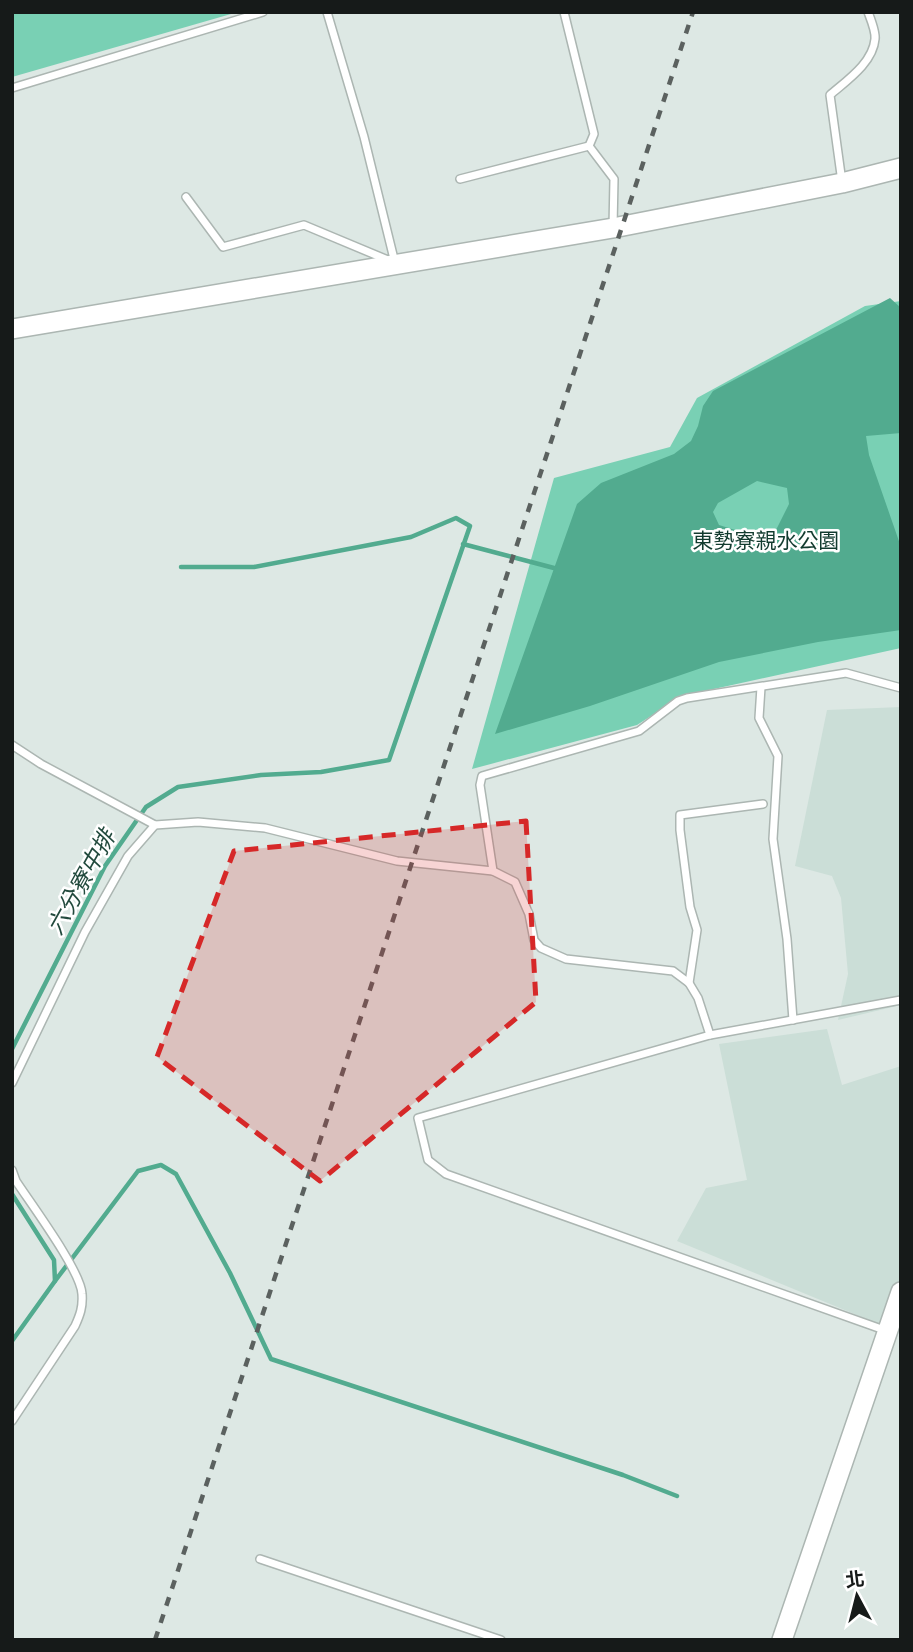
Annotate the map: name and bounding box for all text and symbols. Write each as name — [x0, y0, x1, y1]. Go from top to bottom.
park label: 東勢寮親水公園 — [693, 529, 840, 553]
water label: 六分寮中排 — [42, 823, 123, 939]
north arrow — [822, 1561, 892, 1631]
text: 北 — [844, 1567, 866, 1592]

